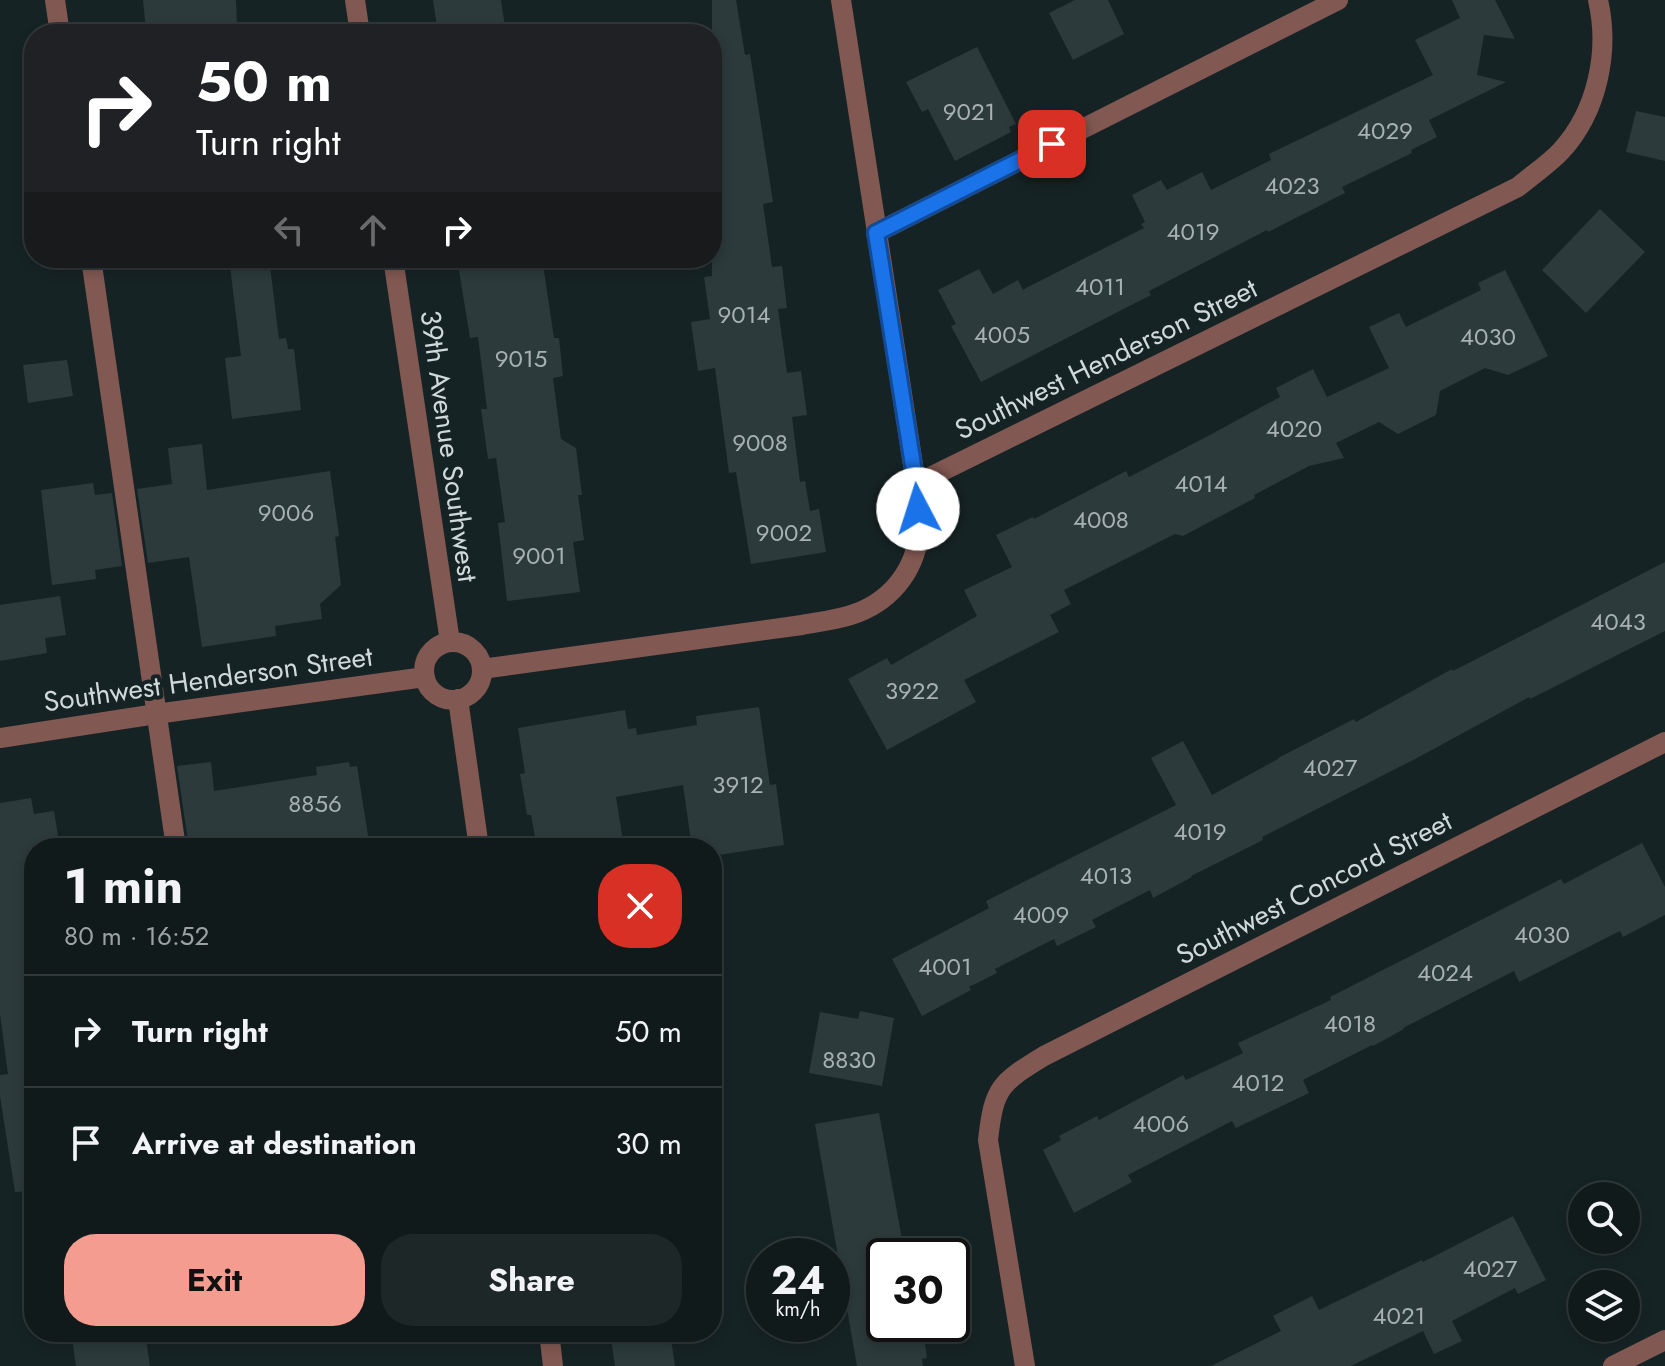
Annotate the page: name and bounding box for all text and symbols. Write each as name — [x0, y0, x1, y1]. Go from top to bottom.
text: 50 m — [196, 41, 332, 122]
icon: right — [64, 56, 168, 160]
house number: 9021 — [943, 94, 995, 129]
pin — [1018, 110, 1086, 178]
house number: 4029 — [1357, 113, 1413, 148]
text: Turn right — [196, 116, 341, 168]
icon: arrive — [1030, 122, 1074, 166]
house number: 4023 — [1264, 168, 1320, 203]
icon: left — [267, 208, 311, 252]
icon: ahead — [351, 208, 395, 252]
icon: right — [435, 208, 479, 252]
house number: 4019 — [1166, 214, 1220, 249]
street label: Southwest Henderson Street — [948, 268, 1264, 450]
house number: 4011 — [1075, 269, 1125, 304]
house number: 9014 — [717, 297, 771, 332]
street label: 39th Avenue Southwest — [410, 307, 488, 585]
house number: 4005 — [974, 317, 1030, 352]
house number: 4030 — [1460, 319, 1516, 354]
house number: 9015 — [495, 341, 547, 376]
house number: 4020 — [1266, 411, 1322, 446]
house number: 9008 — [732, 425, 788, 460]
house number: 4014 — [1174, 466, 1228, 501]
position arrow — [876, 467, 960, 551]
house number: 9006 — [258, 495, 314, 530]
house number: 4008 — [1073, 502, 1129, 537]
house number: 9002 — [756, 515, 812, 550]
house number: 9001 — [512, 538, 566, 573]
house number: 4043 — [1590, 604, 1646, 639]
street label: Southwest Henderson Street — [41, 636, 375, 722]
house number: 3922 — [885, 673, 939, 708]
house number: 4027 — [1303, 750, 1358, 785]
house number: 3912 — [712, 767, 764, 802]
house number: 8856 — [288, 786, 342, 821]
street label: Southwest Concord Street — [1169, 800, 1459, 975]
house number: 4019 — [1173, 814, 1227, 849]
text: 1 min — [64, 852, 183, 921]
house number: 4013 — [1080, 858, 1132, 893]
button: close — [598, 864, 682, 948]
house number: 4009 — [1013, 897, 1069, 932]
text: 80 m · 16:52 — [64, 917, 209, 955]
house number: 4030 — [1514, 917, 1570, 952]
house number: 4001 — [918, 949, 972, 984]
house number: 4024 — [1417, 955, 1473, 990]
house number: 4018 — [1324, 1006, 1376, 1041]
icon: right — [64, 1009, 108, 1053]
text: Turn right — [132, 1010, 268, 1053]
text: 50 m — [615, 1010, 682, 1053]
house number: 8830 — [822, 1042, 876, 1077]
house number: 4012 — [1232, 1065, 1284, 1100]
house number: 4006 — [1133, 1106, 1189, 1141]
icon: arrive — [64, 1121, 108, 1165]
text: Arrive at destination — [132, 1122, 417, 1165]
text: 30 m — [615, 1122, 682, 1165]
map controls — [1568, 1182, 1640, 1342]
button: search — [1568, 1182, 1640, 1254]
button: Exit — [64, 1234, 365, 1326]
button: Share — [381, 1234, 682, 1326]
speed limit sign: 30 — [866, 1238, 970, 1342]
text: 24 — [771, 1251, 825, 1309]
house number: 4027 — [1463, 1251, 1518, 1286]
button: layers — [1568, 1270, 1640, 1342]
text: km/h — [775, 1295, 821, 1324]
house number: 4021 — [1373, 1298, 1425, 1333]

